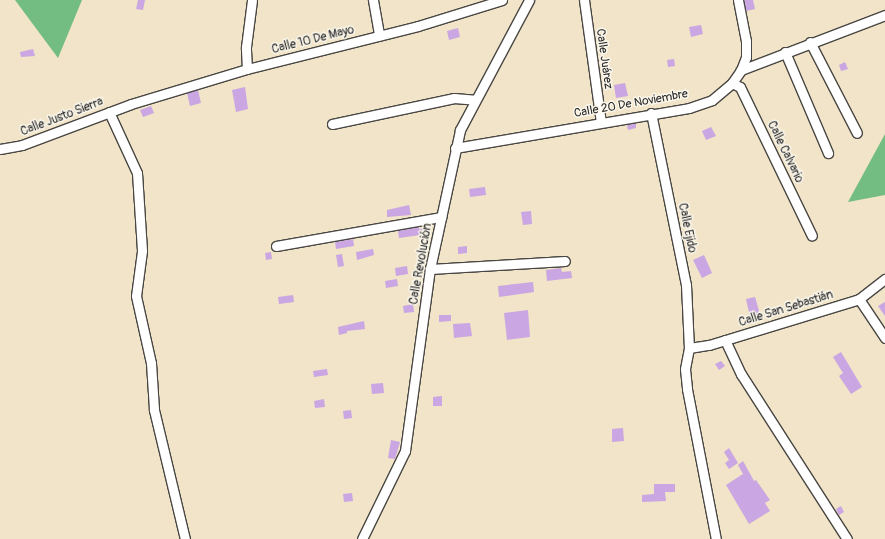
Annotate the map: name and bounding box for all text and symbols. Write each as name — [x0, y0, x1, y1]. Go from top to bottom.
street label: Calle 10 De Mayo — [270, 23, 356, 57]
street label: Calle Juárez — [593, 28, 615, 90]
street label: Calle 20 De Noviembre — [573, 87, 689, 121]
street label: Calle Justo Sierra — [19, 95, 105, 139]
street label: Calle Calvario — [764, 119, 806, 185]
street label: Calle Ejido — [675, 202, 699, 254]
street label: Calle Revolución — [407, 222, 435, 306]
street label: Calle San Sebastián — [737, 288, 835, 330]

